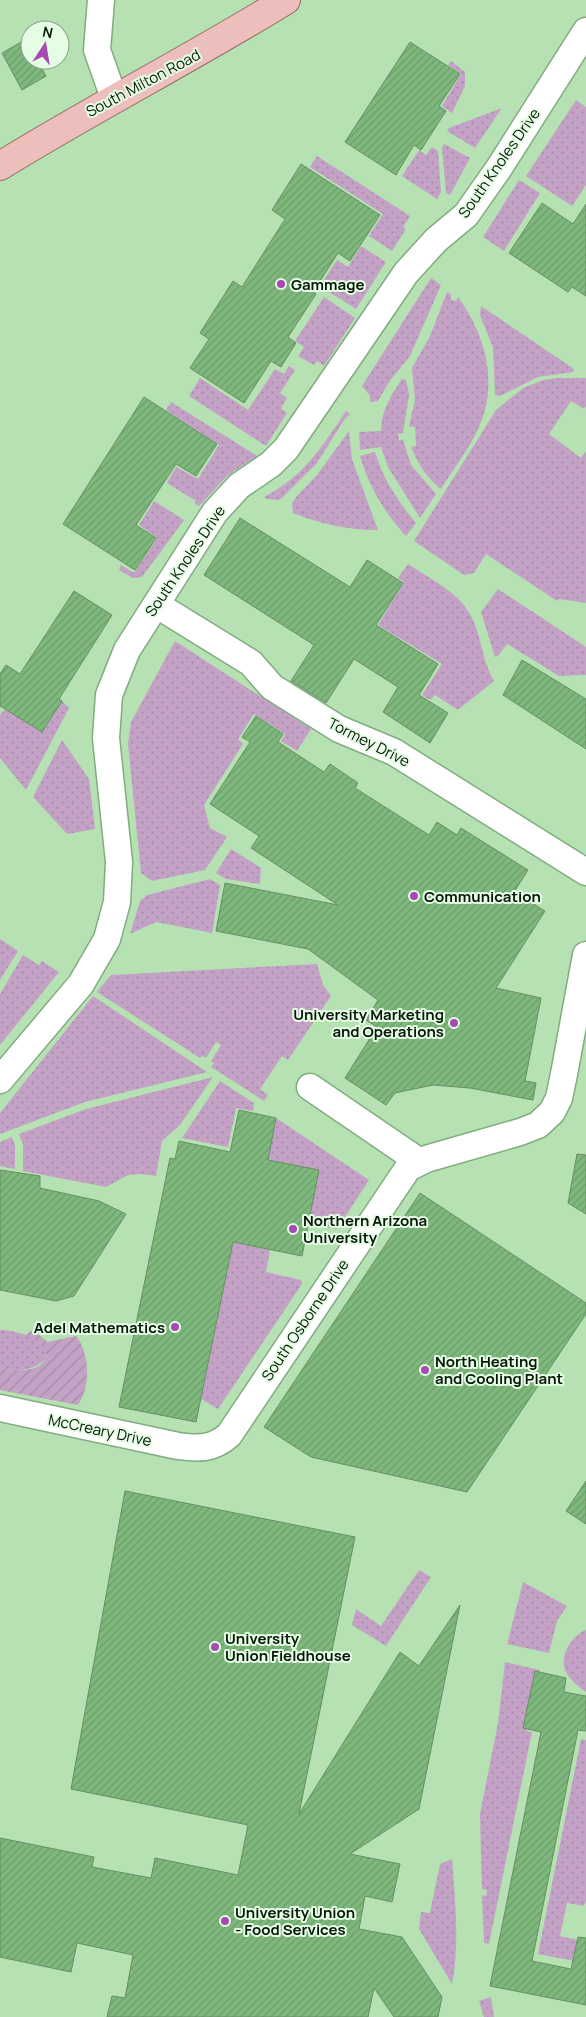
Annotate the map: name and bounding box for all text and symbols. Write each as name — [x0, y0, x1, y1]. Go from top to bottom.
north arrow — [20, 20, 70, 70]
text: N — [41, 21, 55, 42]
street label: South Milton Road — [82, 44, 204, 122]
street label: South Knoles Drive — [453, 104, 545, 222]
place label: Gammage — [291, 274, 365, 295]
marker: Gammage — [275, 278, 287, 290]
street label: South Knoles Drive — [140, 501, 230, 621]
street label: Tormey Drive — [324, 712, 414, 772]
place label: Communication — [424, 886, 541, 907]
marker: Communication — [408, 890, 420, 902]
place label: University Marketing and Operations — [293, 1004, 444, 1042]
marker: University Marketing and Operations — [448, 1017, 460, 1029]
place label: Northern Arizona University — [303, 1210, 427, 1248]
marker: Northern Arizona University — [287, 1223, 299, 1235]
street label: South Osborne Drive — [256, 1255, 354, 1385]
place label: Adel Mathematics — [34, 1317, 165, 1338]
marker: Adel Mathematics — [169, 1321, 181, 1333]
place label: North Heating and Cooling Plant — [435, 1351, 563, 1389]
marker: North Heating and Cooling Plant — [419, 1364, 431, 1376]
street label: McCreary Drive — [46, 1409, 154, 1451]
place label: University Union Fieldhouse — [225, 1628, 351, 1666]
marker: University Union Fieldhouse — [209, 1641, 221, 1653]
place label: University Union - Food Services — [235, 1902, 355, 1940]
marker: University Union - Food Services — [219, 1915, 231, 1927]

